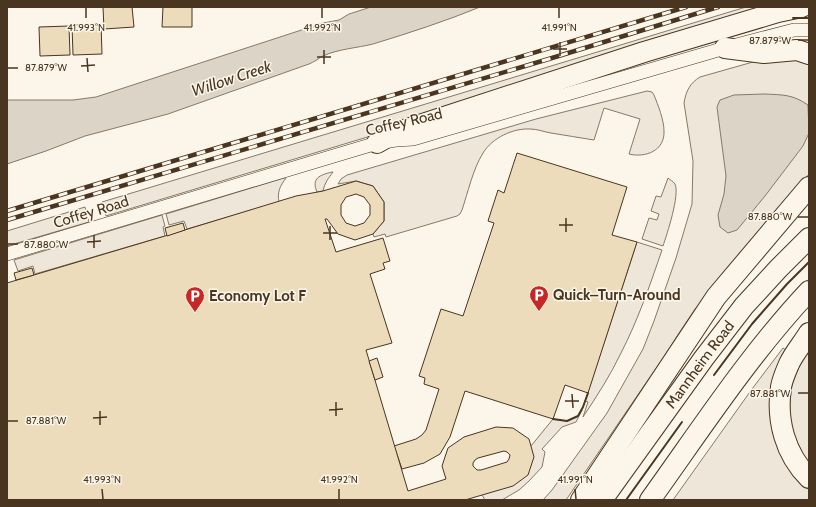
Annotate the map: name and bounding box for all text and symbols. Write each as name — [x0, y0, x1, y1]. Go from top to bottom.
text: 41.993°N — [67, 21, 105, 34]
text: 41.992°N — [303, 21, 341, 34]
text: 41.991°N — [541, 21, 577, 34]
text: 87.879°W — [749, 34, 791, 47]
water label: Willow Creek — [189, 56, 275, 100]
text: 87.879°W — [25, 61, 67, 74]
street label: Coffey Road — [364, 104, 444, 140]
street label: Coffey Road — [51, 192, 131, 232]
text: 87.880°W — [748, 210, 793, 223]
text: 87.880°W — [24, 238, 69, 251]
parking icon: Quick–Turn-Around — [528, 284, 550, 312]
parking icon: Economy Lot F — [184, 285, 206, 313]
place label: Quick–Turn-Around — [553, 286, 681, 304]
place label: Economy Lot F — [209, 287, 306, 305]
street label: Mannheim Road — [662, 317, 738, 412]
text: 87.881°W — [750, 387, 791, 400]
text: 87.881°W — [26, 414, 67, 427]
text: 41.993°N — [83, 473, 121, 486]
text: 41.992°N — [320, 473, 358, 486]
text: 41.991°N — [557, 473, 593, 486]

